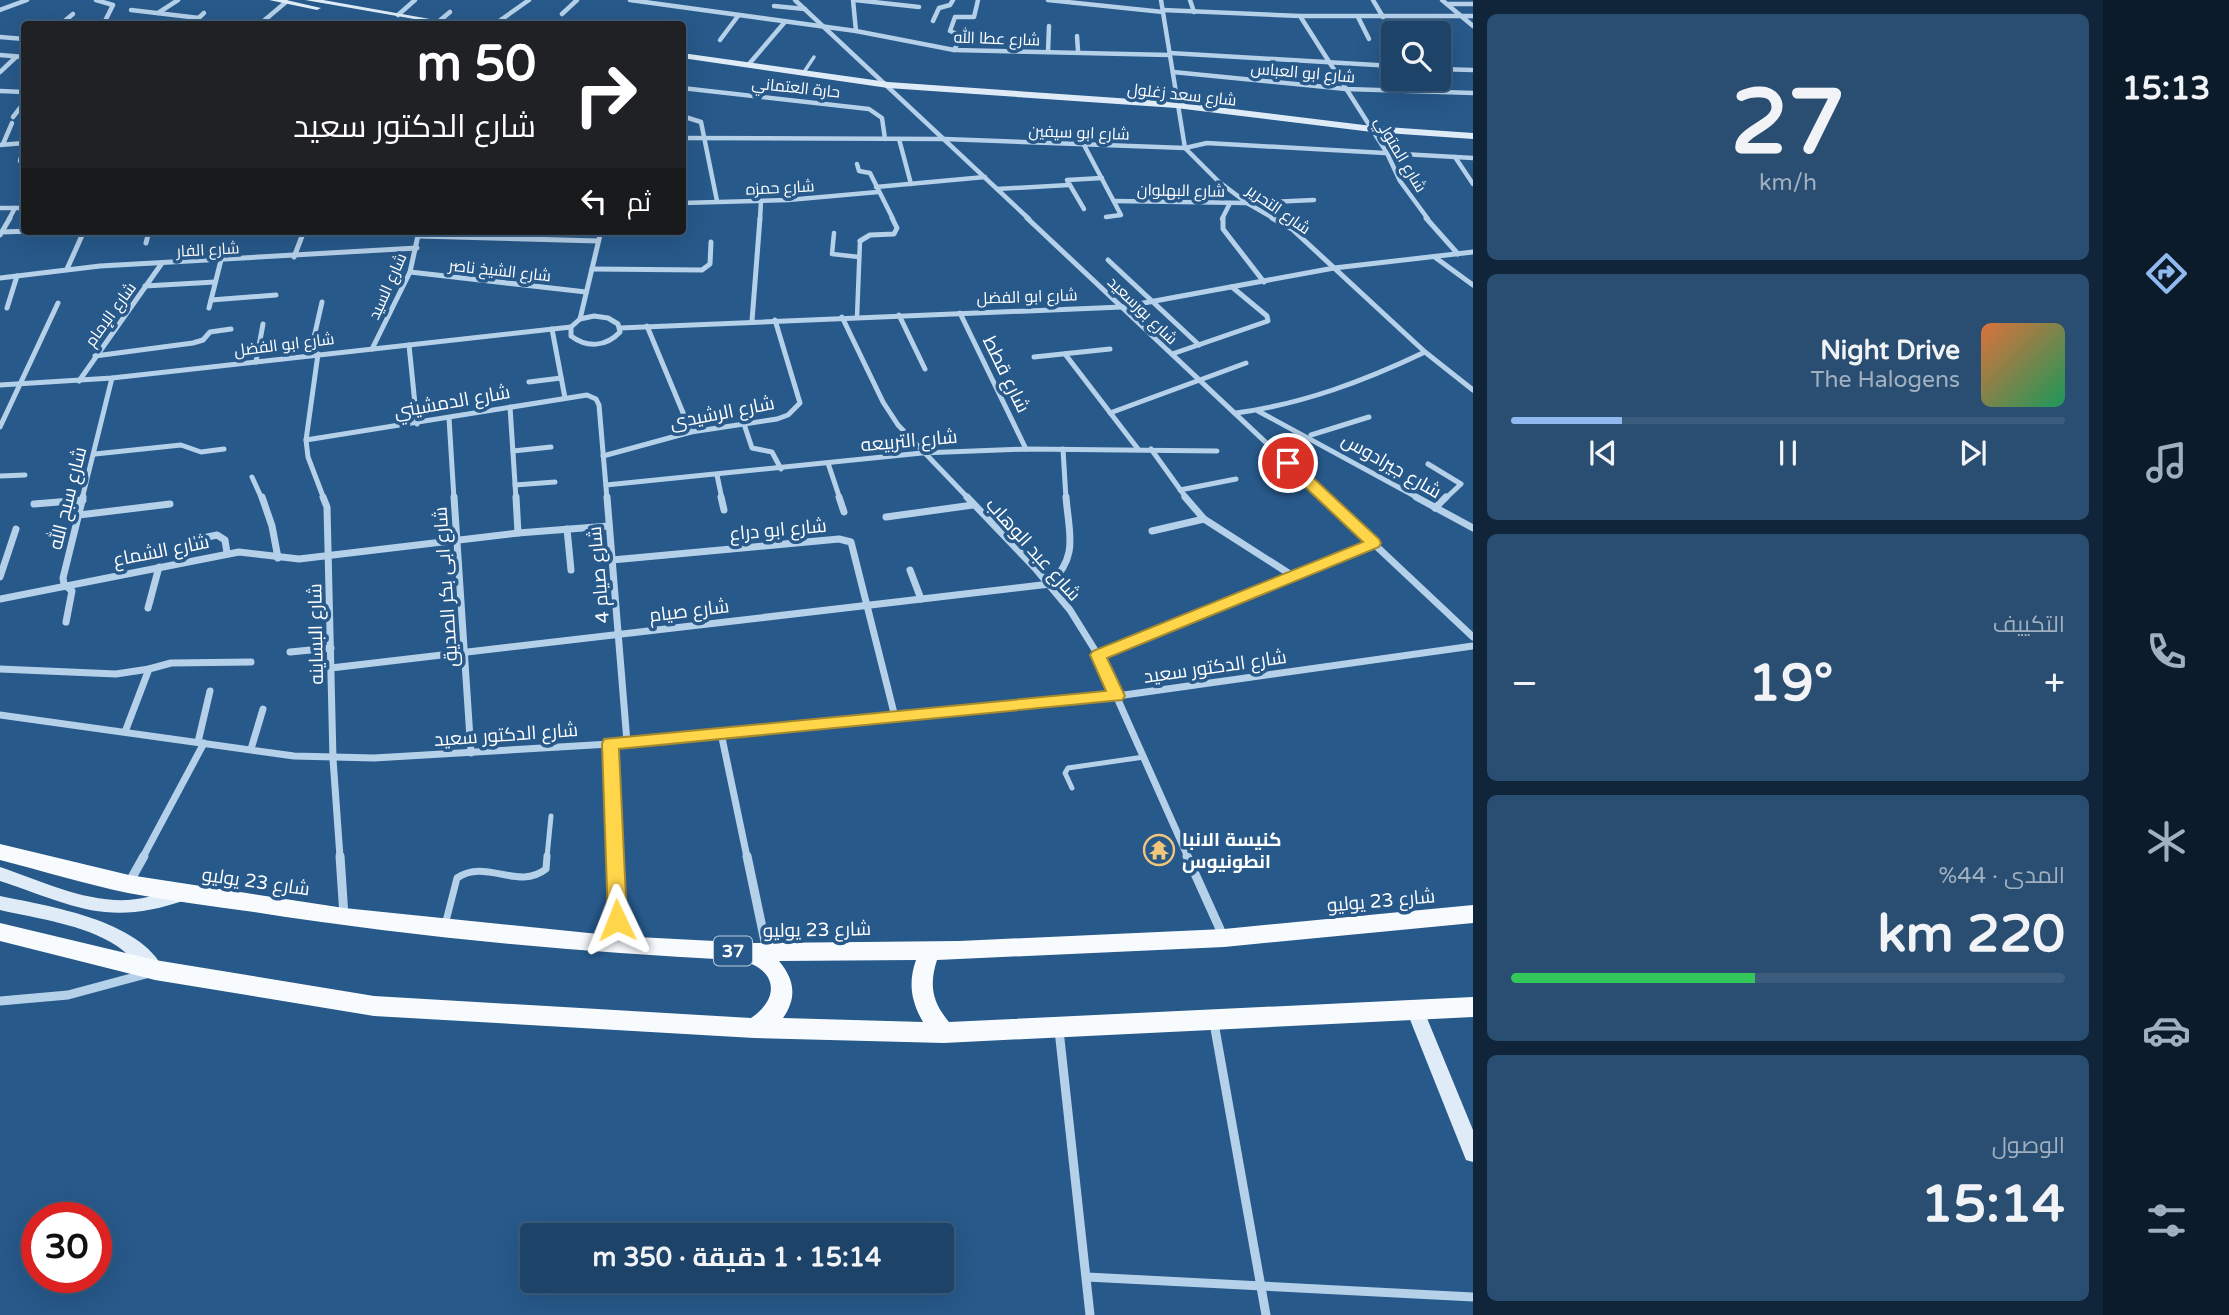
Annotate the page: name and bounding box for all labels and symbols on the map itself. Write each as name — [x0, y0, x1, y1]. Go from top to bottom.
street label: شارع عطا الله — [953, 26, 1041, 52]
street label: شارع ابو العباس — [1250, 58, 1356, 89]
street label: حارة العتماني — [750, 73, 841, 106]
street label: شارع سعد زغلول — [1126, 79, 1238, 112]
street label: شارع المتولي — [1367, 113, 1431, 198]
street label: شارع ابو سيفين — [1028, 121, 1130, 146]
street label: شارع حمزه — [745, 176, 815, 201]
street label: شارع البهلوان — [1137, 180, 1225, 203]
street label: شارع التحرير — [1241, 180, 1314, 240]
street label: شارع الفار — [175, 238, 240, 263]
street label: شارع السيد — [364, 250, 412, 323]
street label: شارع الشيخ ناصر — [447, 256, 552, 287]
street label: شارع بورسعيد — [1102, 272, 1181, 350]
street label: شارع الإمام — [81, 278, 142, 351]
street label: شارع ابو الفضل — [976, 285, 1078, 310]
street label: شارع ابو الفضل — [233, 329, 336, 362]
street label: شارع قطط — [976, 332, 1034, 417]
street label: شارع الدمشيني — [392, 381, 512, 426]
street label: شارع الرشيدى — [668, 392, 777, 436]
street label: شارع التربيعه — [860, 426, 959, 458]
street label: شارع جيرادوس — [1337, 429, 1445, 505]
pin — [1258, 433, 1318, 493]
street label: شارع سبح الله — [43, 444, 93, 552]
street label: شارع عبد الوهاب — [980, 494, 1085, 607]
street label: شارع ابى بكر الصديق — [429, 506, 465, 668]
street label: شارع ابو دراع — [729, 515, 828, 547]
street label: شارع صيام 4 — [584, 525, 616, 624]
street label: شارع الشماع — [111, 531, 211, 573]
street label: شارع البساينه — [304, 583, 330, 685]
street label: شارع صيام — [648, 595, 731, 629]
street label: شارع الدكتور سعيد — [1142, 646, 1288, 690]
street label: شارع الدكتور سعيد — [433, 719, 579, 753]
place label: كنيسة الانبا انطونيوس — [1182, 829, 1282, 873]
temple icon: كنيسة الانبا انطونيوس — [1142, 833, 1176, 867]
street label: شارع 23 يوليو — [200, 864, 311, 902]
position arrow — [580, 883, 654, 957]
street label: شارع 23 يوليو — [1326, 885, 1436, 919]
street label: شارع 23 يوليو — [763, 918, 871, 944]
road number: 37 — [714, 936, 752, 966]
speed limit sign: 30 — [21, 1202, 112, 1293]

